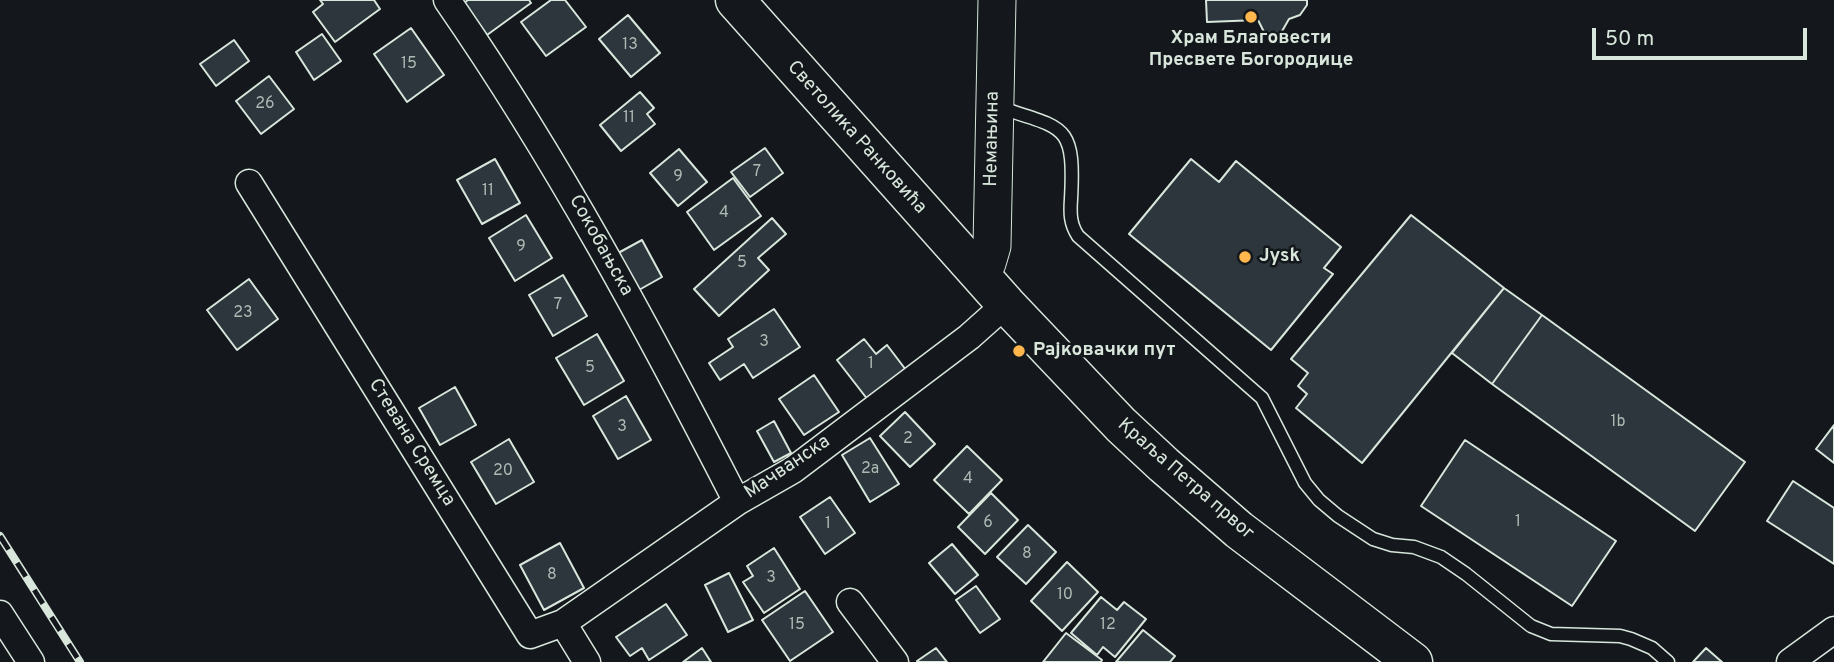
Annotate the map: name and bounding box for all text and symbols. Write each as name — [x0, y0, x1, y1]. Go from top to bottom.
marker: Храм Благовести Пресвете Богородице — [1243, 9, 1259, 25]
scale bar — [1596, 14, 1811, 58]
text: 50 m — [1605, 26, 1654, 53]
place label: Храм Благовести Пресвете Богородице — [1149, 28, 1353, 72]
house number: 13 — [622, 36, 638, 56]
house number: 15 — [401, 55, 417, 75]
street label: Светолика Ранковића — [781, 57, 931, 219]
street label: Немањина — [981, 91, 1005, 187]
house number: 26 — [255, 95, 275, 115]
house number: 11 — [623, 109, 635, 129]
house number: 7 — [753, 163, 761, 183]
house number: 9 — [673, 168, 683, 188]
house number: 11 — [482, 182, 494, 202]
street label: Сокобањска — [563, 192, 637, 300]
house number: 4 — [719, 204, 729, 224]
house number: 9 — [516, 238, 526, 258]
place label: Jysk — [1259, 246, 1300, 268]
marker: Jysk — [1237, 249, 1253, 265]
house number: 5 — [737, 254, 747, 274]
house number: 7 — [554, 296, 562, 316]
house number: 23 — [233, 304, 253, 324]
house number: 3 — [759, 333, 769, 353]
place label: Рајковачки пут — [1033, 340, 1175, 362]
marker: Рајковачки пут — [1011, 343, 1027, 359]
house number: 1 — [868, 355, 874, 375]
house number: 5 — [585, 359, 595, 379]
street label: Стевана Сремца — [363, 375, 459, 511]
house number: 1b — [1611, 413, 1625, 433]
street label: Краља Петра првог — [1112, 414, 1258, 546]
house number: 3 — [617, 418, 627, 438]
house number: 2 — [903, 430, 913, 450]
street label: Мачванска — [741, 431, 835, 505]
house number: 2a — [861, 460, 879, 480]
house number: 20 — [493, 462, 513, 482]
house number: 4 — [963, 470, 973, 490]
house number: 1 — [1515, 513, 1521, 533]
house number: 6 — [983, 514, 993, 534]
house number: 1 — [825, 515, 831, 535]
house number: 8 — [1022, 545, 1032, 565]
house number: 8 — [547, 566, 557, 586]
house number: 3 — [766, 569, 776, 589]
house number: 10 — [1057, 586, 1073, 606]
house number: 15 — [789, 616, 805, 636]
house number: 12 — [1100, 616, 1116, 636]

